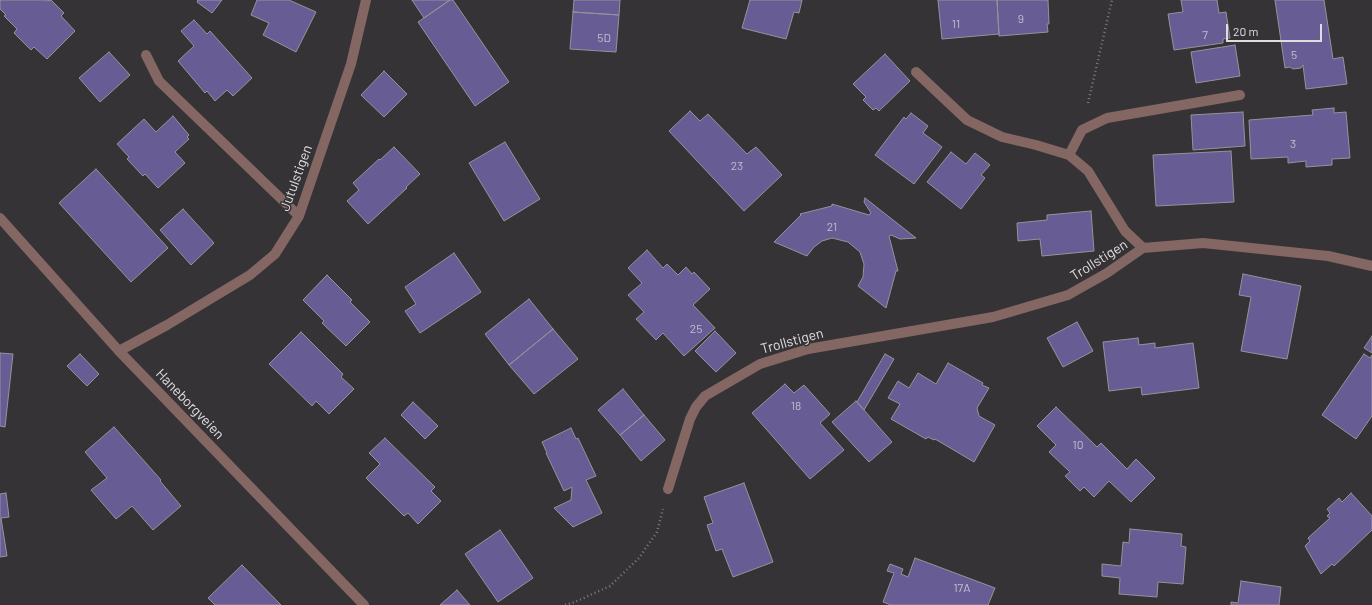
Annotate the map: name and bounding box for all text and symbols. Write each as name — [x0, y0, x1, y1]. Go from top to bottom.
house number: 9 — [1018, 12, 1024, 26]
scale bar — [1228, 16, 1324, 42]
house number: 11 — [952, 17, 960, 31]
text: 20 m — [1233, 24, 1259, 38]
house number: 7 — [1202, 28, 1208, 42]
house number: 5D — [597, 31, 611, 45]
house number: 5 — [1291, 48, 1297, 62]
house number: 3 — [1290, 137, 1296, 151]
street label: Jutulstigen — [276, 143, 316, 213]
house number: 23 — [731, 159, 743, 173]
house number: 21 — [827, 220, 837, 234]
street label: Trollstigen — [1067, 236, 1131, 284]
house number: 25 — [690, 322, 702, 336]
street label: Trollstigen — [759, 325, 825, 357]
street label: Haneborgveien — [152, 365, 228, 443]
house number: 18 — [791, 399, 801, 413]
house number: 10 — [1073, 438, 1083, 452]
house number: 17A — [953, 581, 971, 595]

